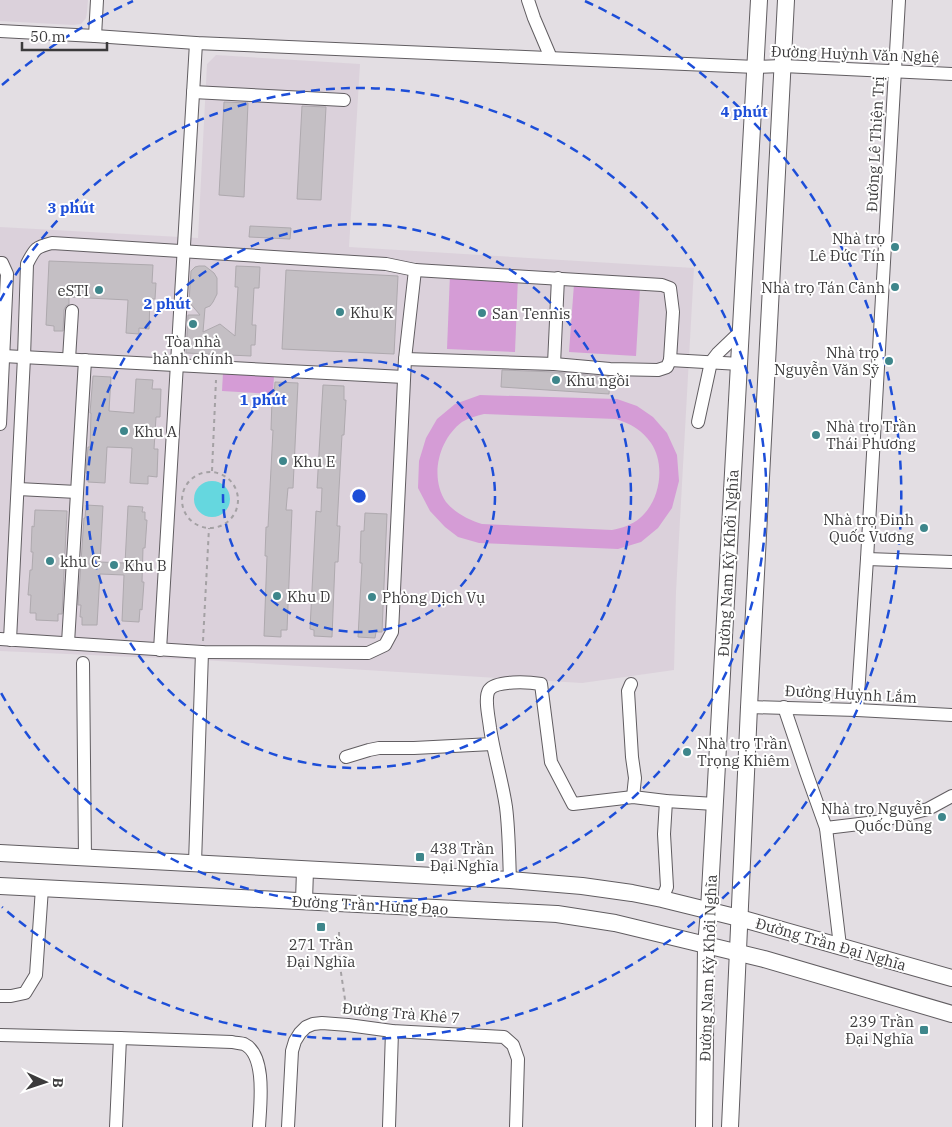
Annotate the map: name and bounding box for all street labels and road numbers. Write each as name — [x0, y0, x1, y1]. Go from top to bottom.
street label: Đường Huỳnh Văn Nghệ — [771, 42, 939, 66]
street label: Đường Lê Thiện Trị — [862, 75, 888, 212]
street label: Đường Nam Kỳ Khởi Nghĩa — [714, 469, 742, 657]
street label: Đường Huỳnh Lắm — [784, 681, 918, 707]
street label: Đường Nam Kỳ Khởi Nghĩa — [695, 874, 721, 1062]
street label: Đường Trần Hưng Đạo — [291, 891, 449, 919]
street label: Đường Trần Đại Nghĩa — [753, 913, 909, 975]
street label: Đường Trà Khê 7 — [341, 998, 461, 1028]

